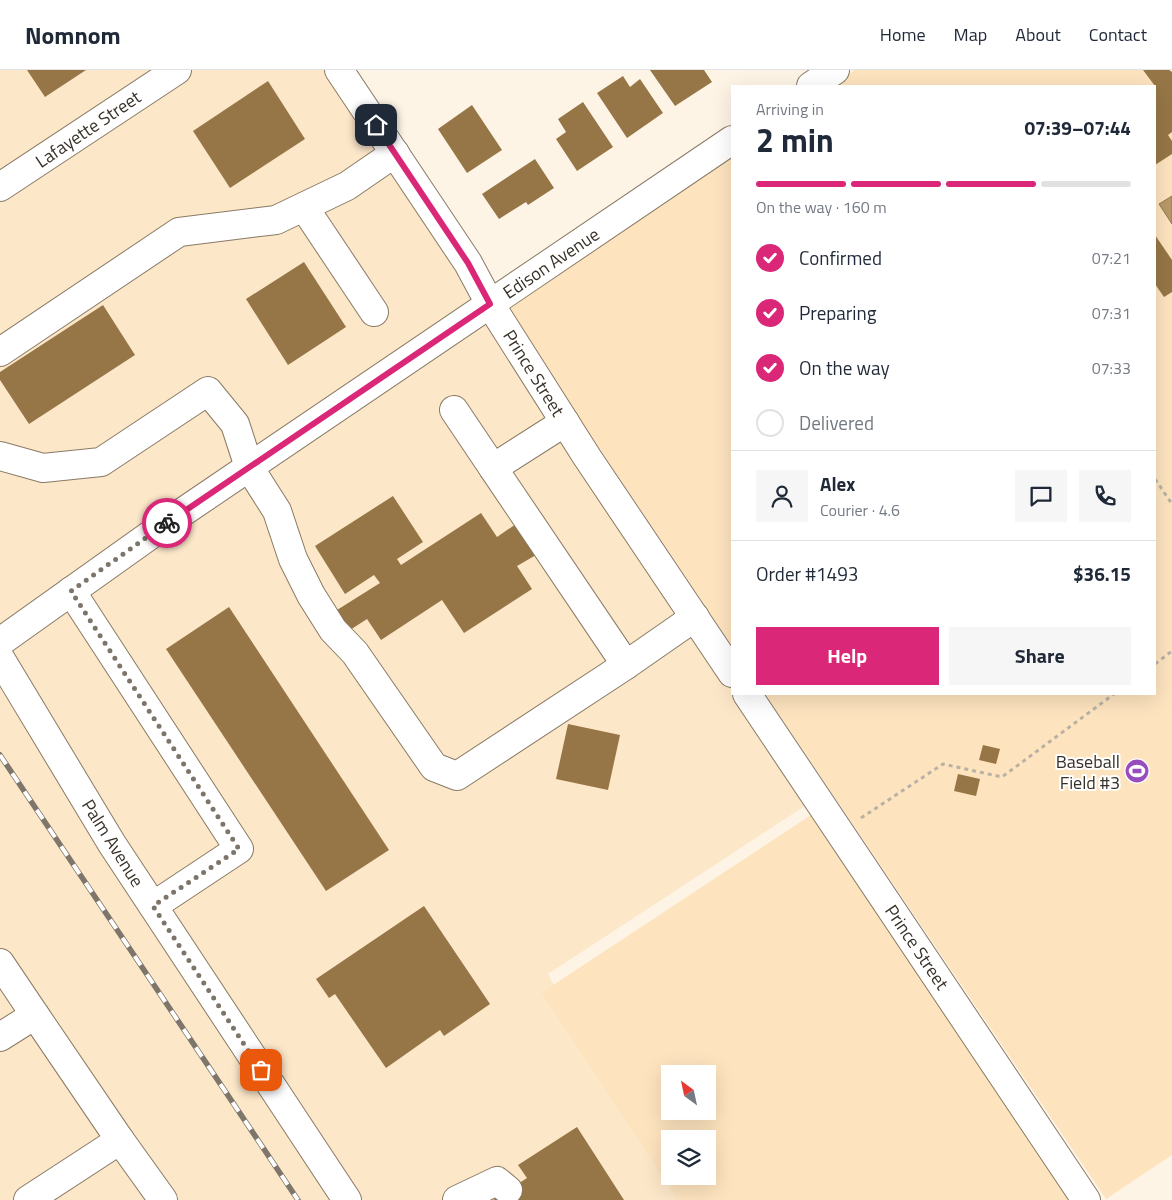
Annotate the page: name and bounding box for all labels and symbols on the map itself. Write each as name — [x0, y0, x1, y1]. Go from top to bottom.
street label: Lafayette Street — [30, 83, 147, 174]
pin — [355, 104, 397, 146]
street label: Edison Avenue — [497, 221, 605, 305]
street label: Prince Street — [497, 324, 572, 422]
courier — [142, 498, 192, 548]
place label: Baseball Field #3 — [1056, 748, 1120, 796]
sports icon: Baseball Field #3 — [1124, 758, 1150, 784]
street label: Palm Avenue — [75, 794, 151, 892]
street label: Prince Street — [878, 899, 956, 996]
pin — [240, 1049, 282, 1091]
north arrow — [661, 1065, 716, 1120]

